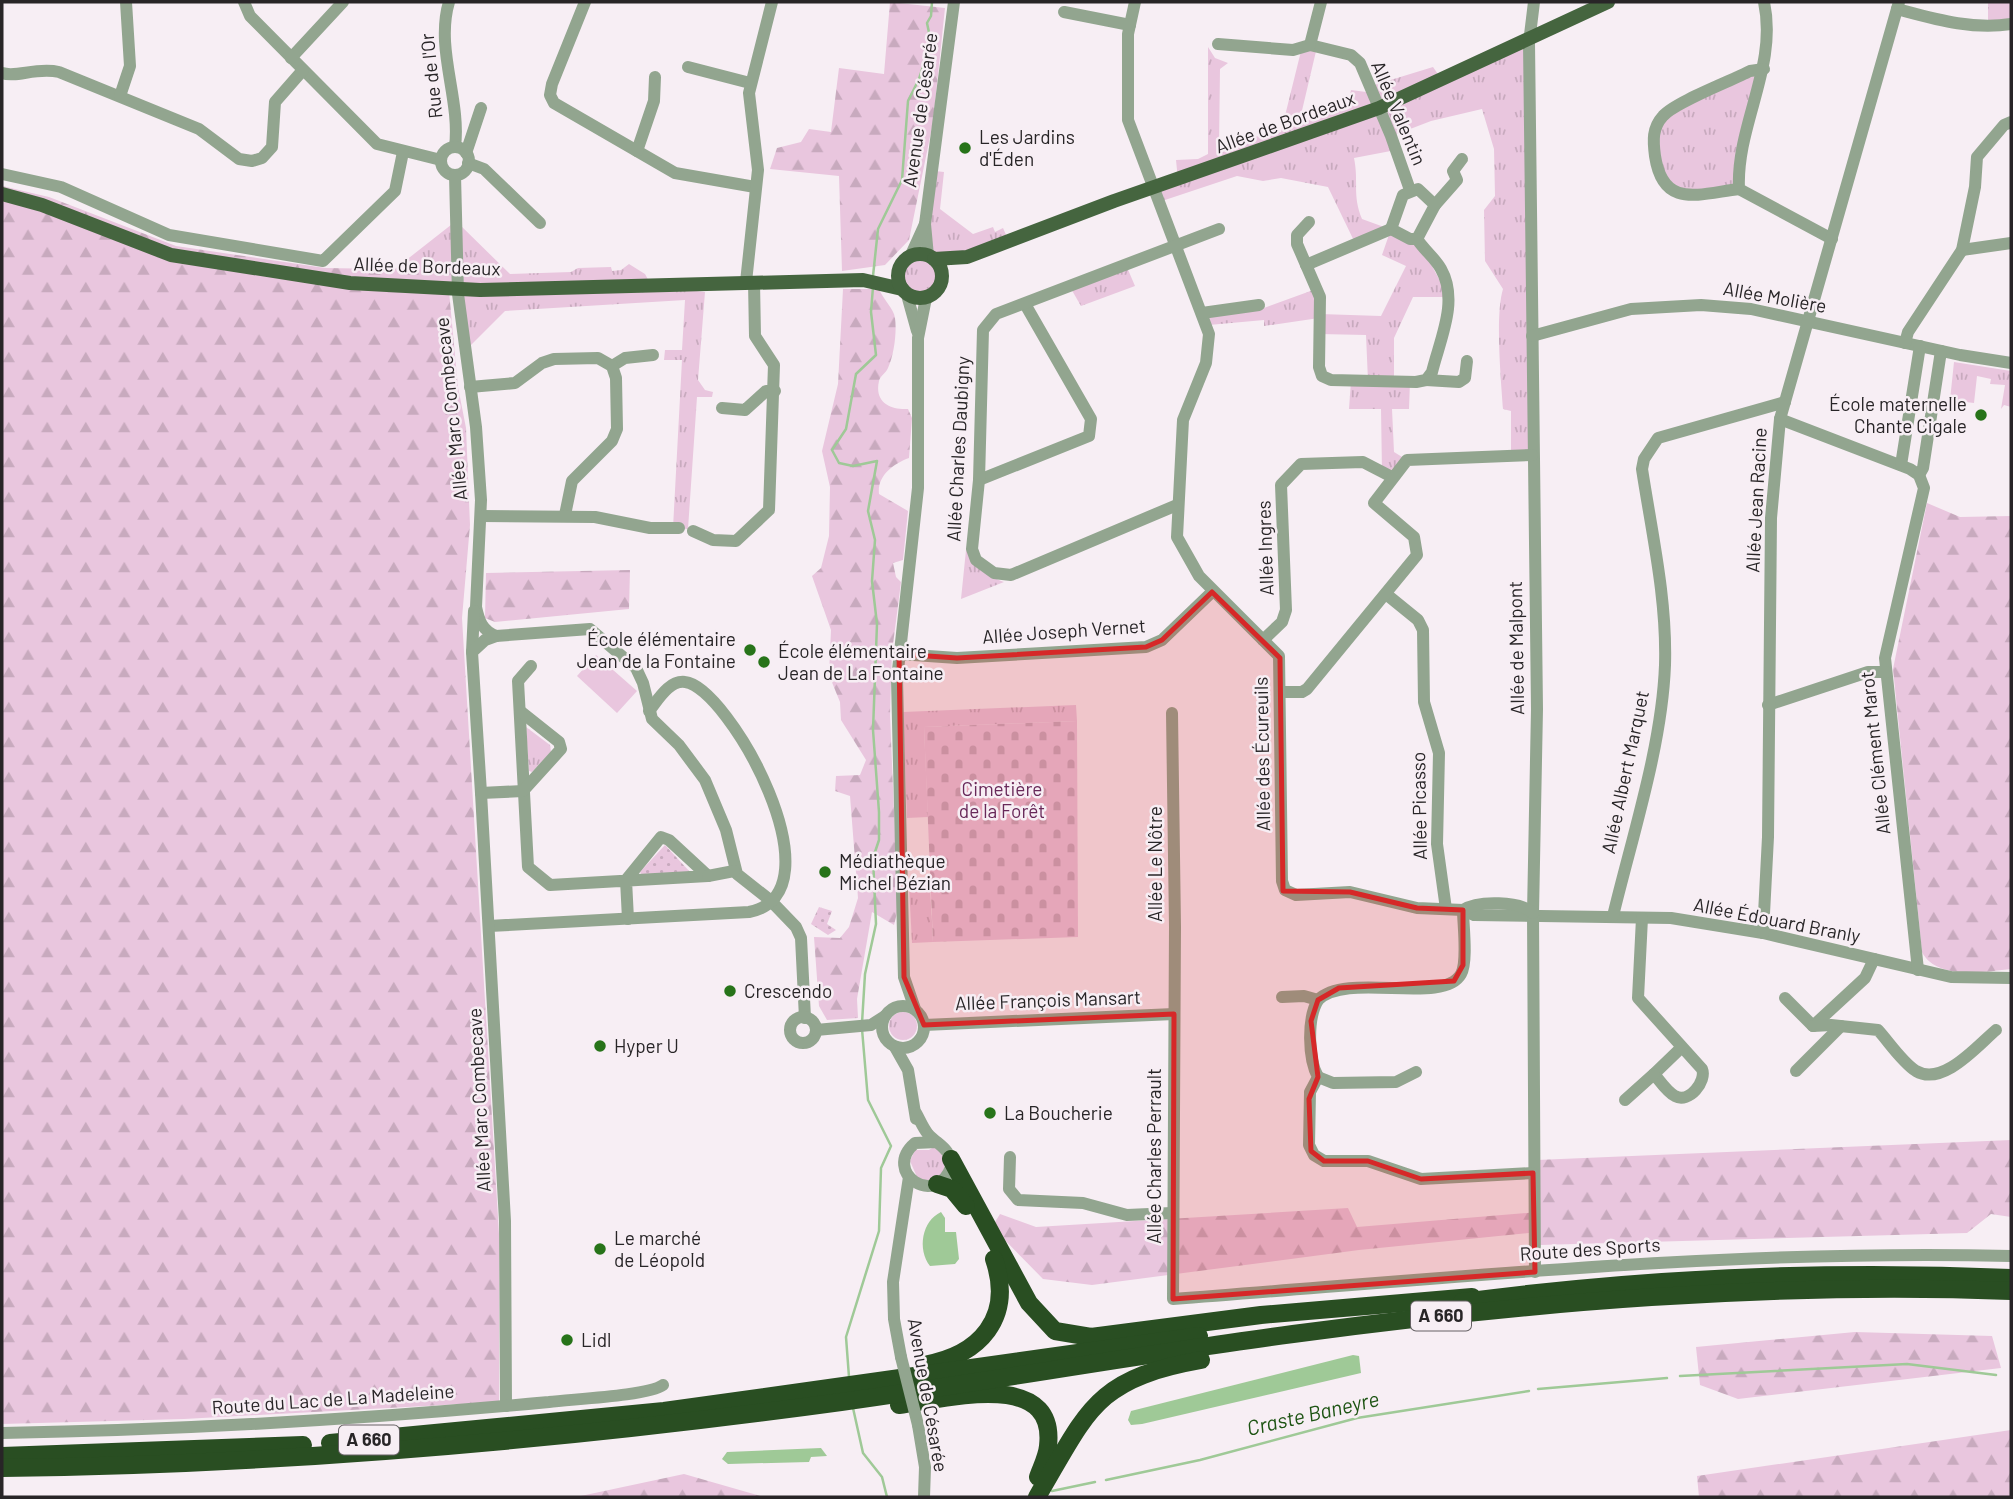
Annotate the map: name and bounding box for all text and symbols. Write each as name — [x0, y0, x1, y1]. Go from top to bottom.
street label: Avenue de Césarée — [897, 31, 942, 189]
street label: Rue de l'Or — [415, 32, 446, 120]
street label: Allée Valentin — [1367, 57, 1432, 168]
street label: Allée de Bordeaux — [1212, 86, 1358, 157]
place label: Les Jardins d'Éden — [979, 125, 1075, 170]
marker: Les Jardins d'Éden — [957, 140, 973, 156]
street label: Allée de Bordeaux — [353, 251, 501, 280]
street label: Allée Molière — [1722, 276, 1829, 317]
street label: Allée Marc Combecave — [429, 316, 472, 502]
street label: Allée Charles Daubigny — [941, 355, 974, 542]
place label: École maternelle Chante Cigale — [1829, 392, 1967, 437]
marker: École maternelle Chante Cigale — [1973, 407, 1989, 423]
street label: Allée Jean Racine — [1740, 427, 1771, 573]
street label: Allée Ingres — [1251, 500, 1278, 596]
street label: Allée de Malpont — [1503, 581, 1528, 715]
street label: Allée Joseph Vernet — [981, 613, 1146, 648]
place label: École élémentaire Jean de la Fontaine — [577, 627, 736, 672]
place label: École élémentaire Jean de La Fontaine — [778, 639, 944, 684]
marker: École élémentaire Jean de la Fontaine — [742, 642, 758, 658]
marker: École élémentaire Jean de La Fontaine — [756, 654, 772, 670]
street label: Allée Clément Marot — [1854, 670, 1895, 836]
street label: Allée des Écureuils — [1249, 676, 1274, 832]
street label: Allée Albert Marquet — [1596, 688, 1653, 856]
street label: Allée Picasso — [1406, 752, 1431, 860]
park label: Cimetière de la Forêt — [959, 777, 1045, 822]
street label: Allée Le Nôtre — [1143, 806, 1166, 922]
place label: Médiathèque Michel Bézian — [839, 849, 951, 894]
marker: Médiathèque Michel Bézian — [817, 864, 833, 880]
street label: Allée Édouard Branly — [1692, 892, 1863, 947]
place label: Crescendo — [744, 979, 832, 1002]
marker: Crescendo — [722, 983, 738, 999]
street label: Allée François Mansart — [955, 985, 1141, 1014]
street label: Allée Marc Combecave — [462, 1007, 495, 1193]
place label: Hyper U — [614, 1034, 679, 1057]
marker: Hyper U — [592, 1038, 608, 1054]
street label: Allée Charles Perrault — [1142, 1068, 1165, 1244]
place label: La Boucherie — [1004, 1101, 1113, 1124]
marker: La Boucherie — [982, 1105, 998, 1121]
place label: Le marché de Léopold — [614, 1226, 705, 1271]
street label: Route des Sports — [1519, 1232, 1661, 1265]
marker: Le marché de Léopold — [592, 1241, 608, 1257]
road number: A 660 — [1411, 1302, 1471, 1330]
street label: Avenue de Césarée — [904, 1316, 953, 1474]
place label: Lidl — [581, 1328, 611, 1351]
marker: Lidl — [559, 1332, 575, 1348]
street label: Route du Lac de La Madeleine — [211, 1379, 455, 1418]
water label: Craste Baneyre — [1244, 1385, 1381, 1440]
road number: A 660 — [339, 1426, 399, 1455]

